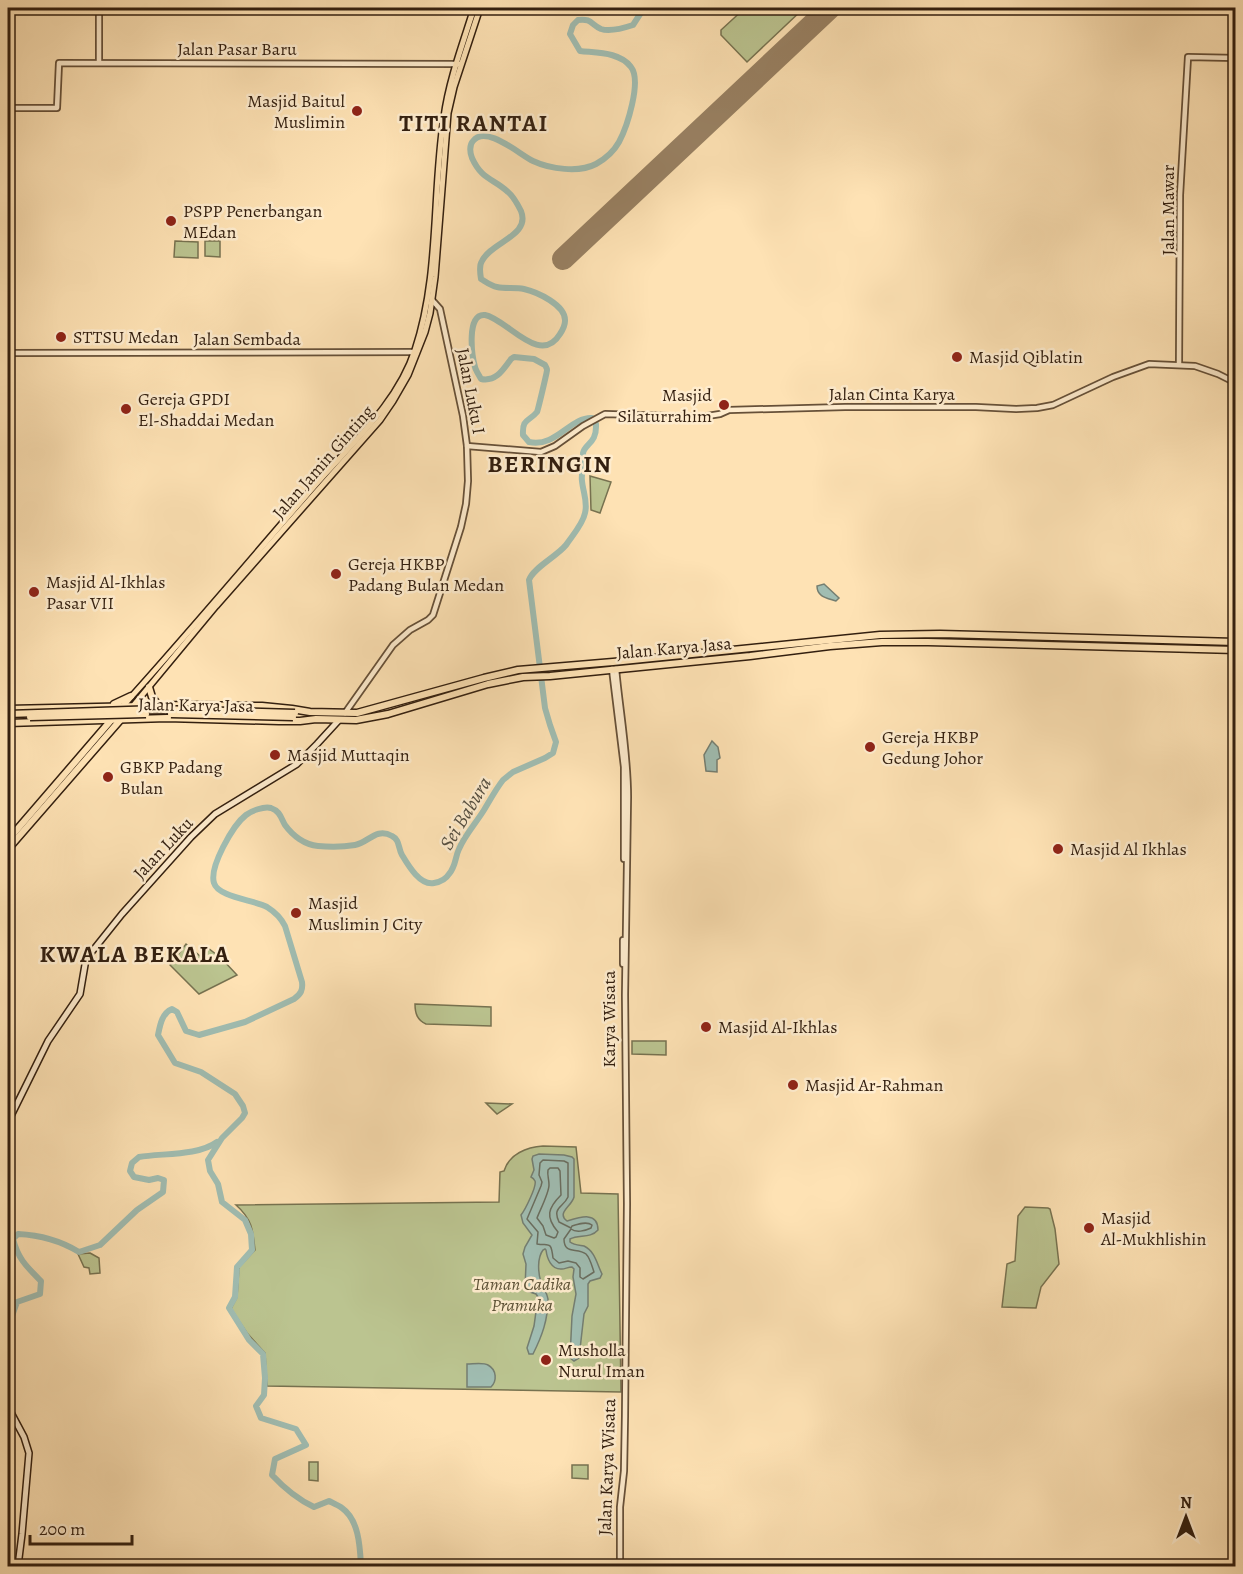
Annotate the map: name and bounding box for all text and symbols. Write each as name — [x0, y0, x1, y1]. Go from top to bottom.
street label: Jalan Pasar Baru — [177, 37, 297, 61]
place label: Masjid Baitul Muslimin — [247, 89, 346, 134]
marker: Masjid Baitul Muslimin — [350, 104, 364, 118]
district label: TITI RANTAI — [399, 107, 549, 139]
street label: Jalan Mawar — [1156, 165, 1180, 255]
place label: PSPP Penerbangan MEdan — [183, 199, 322, 244]
marker: PSPP Penerbangan MEdan — [164, 214, 178, 228]
place label: STTSU Medan — [73, 325, 179, 349]
street label: Jalan Sembada — [193, 327, 301, 351]
marker: STTSU Medan — [54, 330, 68, 344]
place label: Masjid Qiblatin — [969, 345, 1083, 369]
street label: Jalan Luku I — [451, 346, 491, 436]
marker: Masjid Qiblatin — [950, 350, 964, 364]
street label: Jalan Cinta Karya — [829, 382, 956, 406]
place label: Masjid Silaturrahim — [617, 383, 712, 428]
place label: Gereja GPDI El-Shaddai Medan — [138, 387, 275, 432]
marker: Masjid Silaturrahim — [717, 398, 731, 412]
street label: Jalan Jamin Ginting — [267, 400, 379, 524]
marker: Gereja GPDI El-Shaddai Medan — [119, 402, 133, 416]
district label: BERINGIN — [488, 448, 612, 480]
place label: Gereja HKBP Padang Bulan Medan — [348, 552, 504, 597]
marker: Gereja HKBP Padang Bulan Medan — [329, 567, 343, 581]
place label: Masjid Al-Ikhlas Pasar VII — [46, 570, 165, 615]
marker: Masjid Al-Ikhlas Pasar VII — [27, 585, 41, 599]
street label: Jalan Karya Jasa — [615, 631, 733, 665]
street label: Jalan Karya Jasa — [138, 692, 255, 718]
place label: Gereja HKBP Gedung Johor — [882, 725, 983, 770]
marker: Gereja HKBP Gedung Johor — [863, 740, 877, 754]
place label: Masjid Muttaqin — [287, 743, 410, 767]
marker: Masjid Muttaqin — [268, 748, 282, 762]
place label: GBKP Padang Bulan — [120, 755, 222, 800]
marker: GBKP Padang Bulan — [101, 770, 115, 784]
water label: Sei Babura — [433, 772, 498, 855]
street label: Jalan Luku — [128, 811, 198, 885]
place label: Masjid Al Ikhlas — [1070, 837, 1187, 861]
marker: Masjid Al Ikhlas — [1051, 842, 1065, 856]
place label: Masjid Muslimin J City — [308, 891, 423, 936]
marker: Masjid Muslimin J City — [289, 906, 303, 920]
district label: KWALA BEKALA — [40, 938, 230, 970]
street label: Karya Wisata — [597, 970, 621, 1068]
place label: Masjid Al-Ikhlas — [718, 1015, 837, 1039]
marker: Masjid Al-Ikhlas — [699, 1020, 713, 1034]
place label: Masjid Ar-Rahman — [805, 1073, 943, 1097]
marker: Masjid Ar-Rahman — [786, 1078, 800, 1092]
place label: Masjid Al-Mukhlishin — [1100, 1206, 1206, 1251]
marker: Masjid Al-Mukhlishin — [1082, 1221, 1096, 1235]
park label: Taman Cadika Pramuka — [473, 1272, 571, 1317]
place label: Musholla Nurul Iman — [558, 1338, 645, 1383]
marker: Musholla Nurul Iman — [539, 1353, 553, 1367]
street label: Jalan Karya Wisata — [593, 1397, 621, 1536]
north arrow — [1156, 1487, 1216, 1547]
text: N — [1180, 1492, 1192, 1514]
scale bar — [30, 1508, 132, 1546]
text: 200 m — [39, 1517, 85, 1541]

